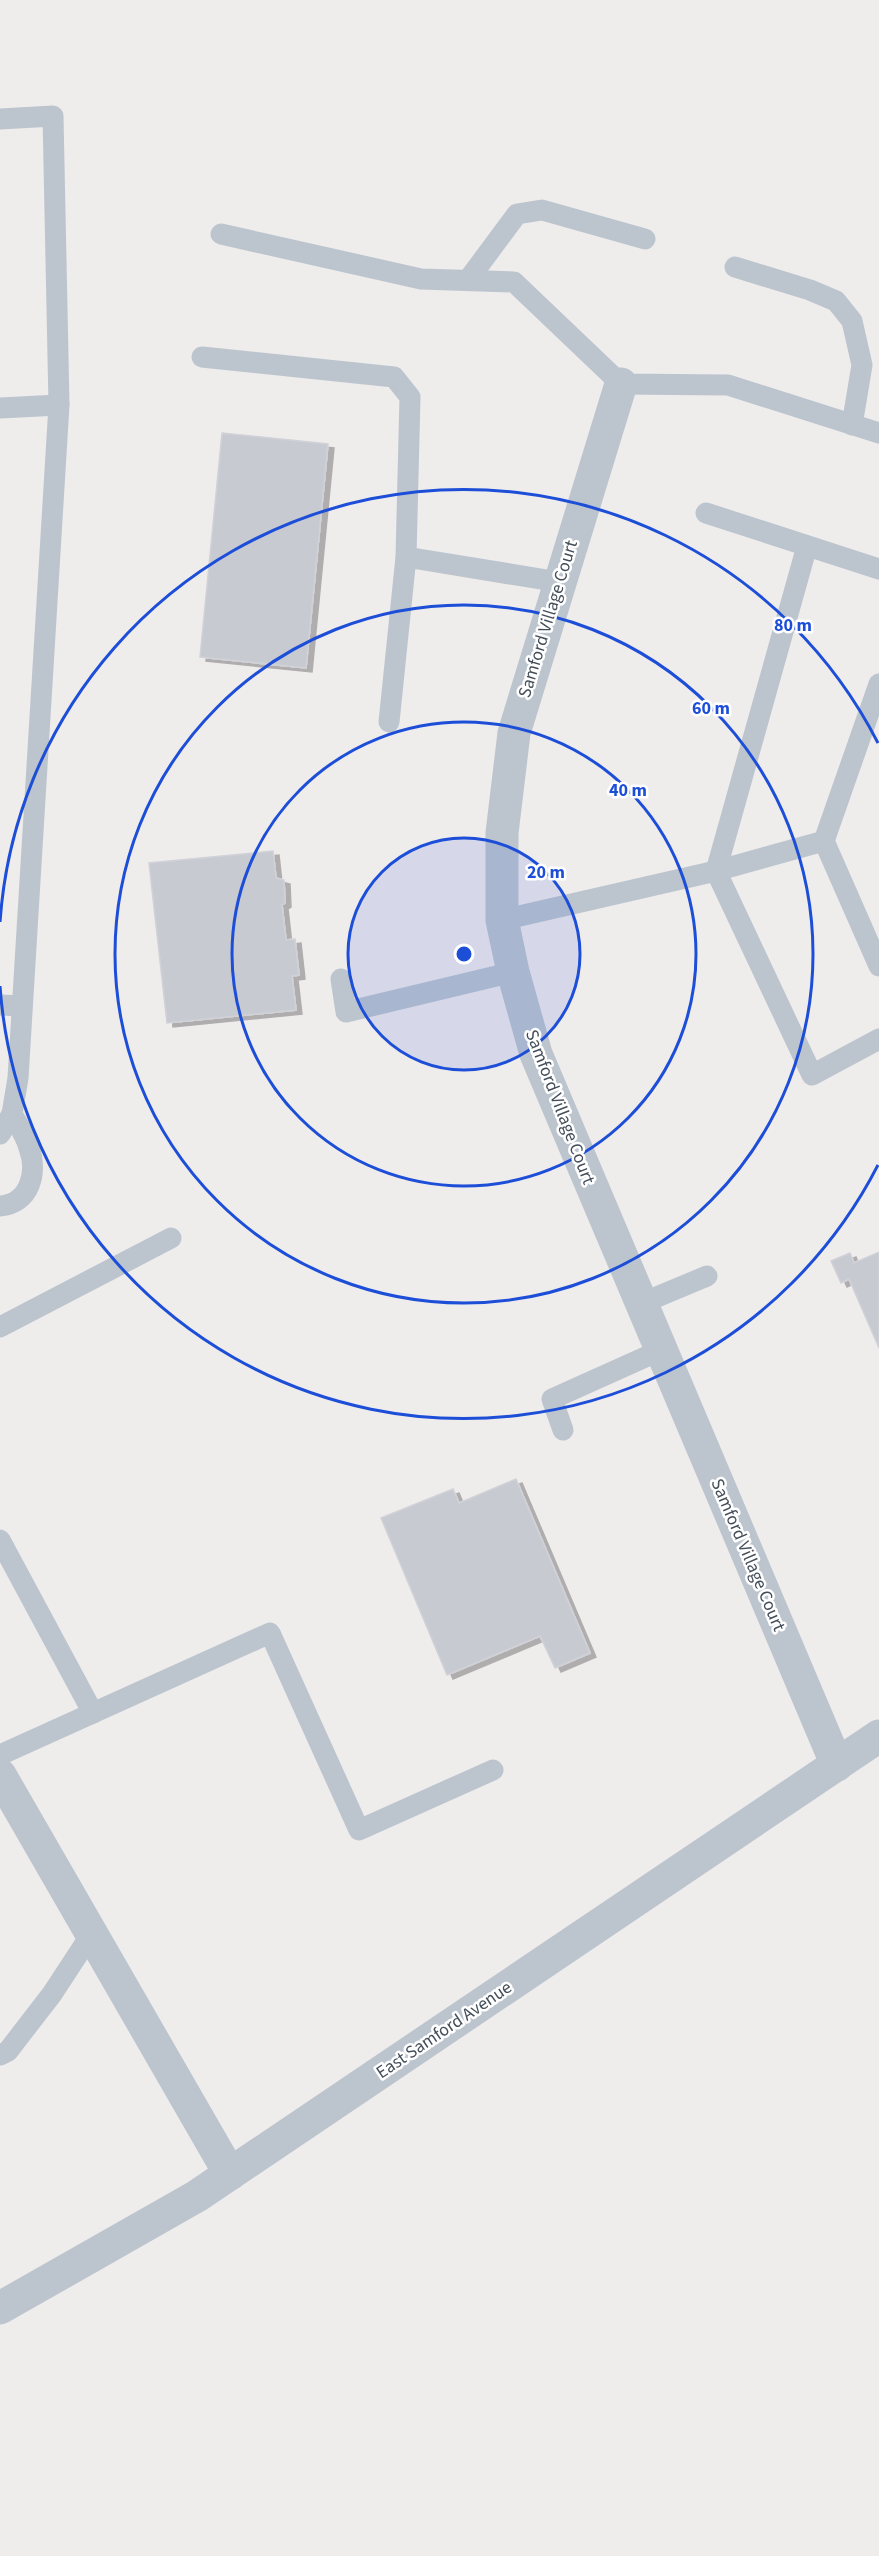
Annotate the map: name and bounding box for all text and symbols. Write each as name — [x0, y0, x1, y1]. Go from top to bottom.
street label: Samford Village Court — [512, 537, 584, 701]
text: 80 m — [774, 613, 812, 638]
text: 60 m — [692, 696, 730, 721]
text: 40 m — [609, 778, 647, 803]
text: 20 m — [527, 860, 565, 885]
centre of rings — [454, 944, 474, 964]
street label: Samford Village Court — [519, 1026, 601, 1188]
street label: Samford Village Court — [705, 1475, 791, 1635]
street label: East Samford Avenue — [371, 1975, 517, 2085]

